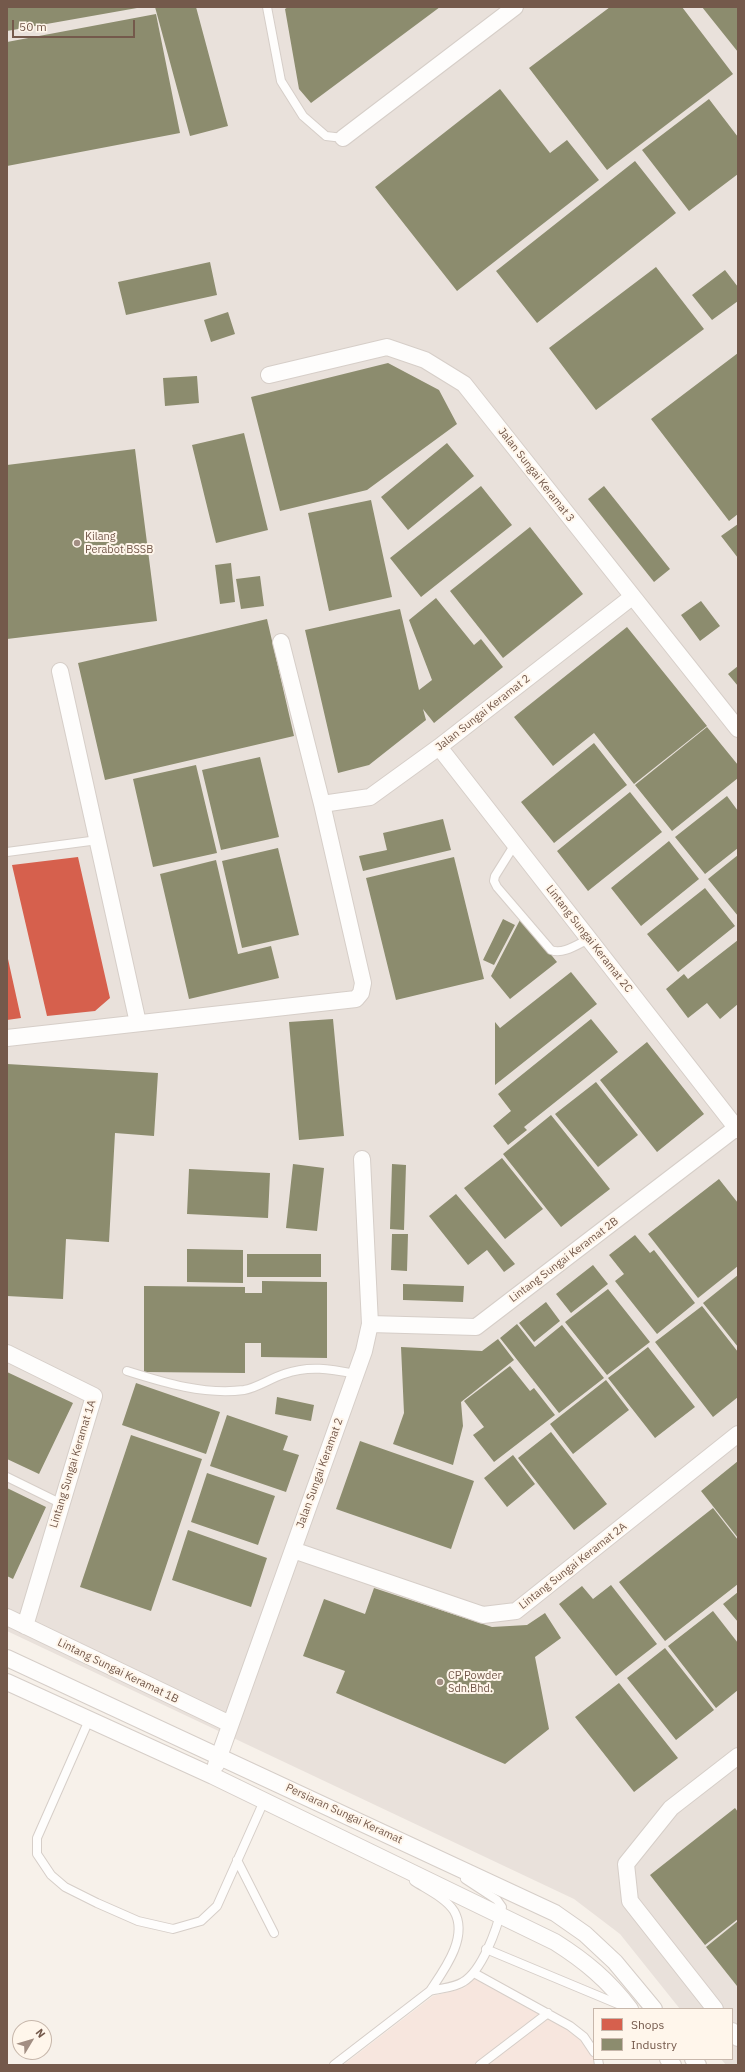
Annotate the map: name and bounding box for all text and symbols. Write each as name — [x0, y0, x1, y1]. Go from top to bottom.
scale bar — [14, 12, 137, 38]
text: 50 m — [19, 19, 47, 34]
street label: Jalan Sungai Keramat 3 — [495, 425, 577, 525]
place label: Kilang Perabot BSSB — [85, 530, 153, 556]
marker: Kilang Perabot BSSB — [72, 538, 82, 548]
street label: Jalan Sungai Keramat 2 — [433, 672, 533, 754]
street label: Lintang Sungai Keramat 2C — [543, 883, 635, 995]
street label: Lintang Sungai Keramat 2B — [507, 1215, 621, 1305]
street label: Lintang Sungai Keramat 1A — [47, 1398, 99, 1530]
street label: Jalan Sungai Keramat 2 — [294, 1416, 346, 1530]
street label: Lintang Sungai Keramat 2A — [517, 1520, 629, 1612]
street label: Lintang Sungai Keramat 1B — [55, 1636, 181, 1706]
place label: CP Powder Sdn.Bhd. — [448, 1669, 501, 1695]
marker: CP Powder Sdn.Bhd. — [435, 1677, 445, 1687]
street label: Persiaran Sungai Keramat — [284, 1781, 404, 1847]
legend — [593, 2008, 733, 2060]
text: Shops — [631, 2017, 664, 2032]
north arrow — [12, 2020, 52, 2060]
text: N — [33, 2026, 49, 2041]
text: Industry — [631, 2037, 677, 2052]

